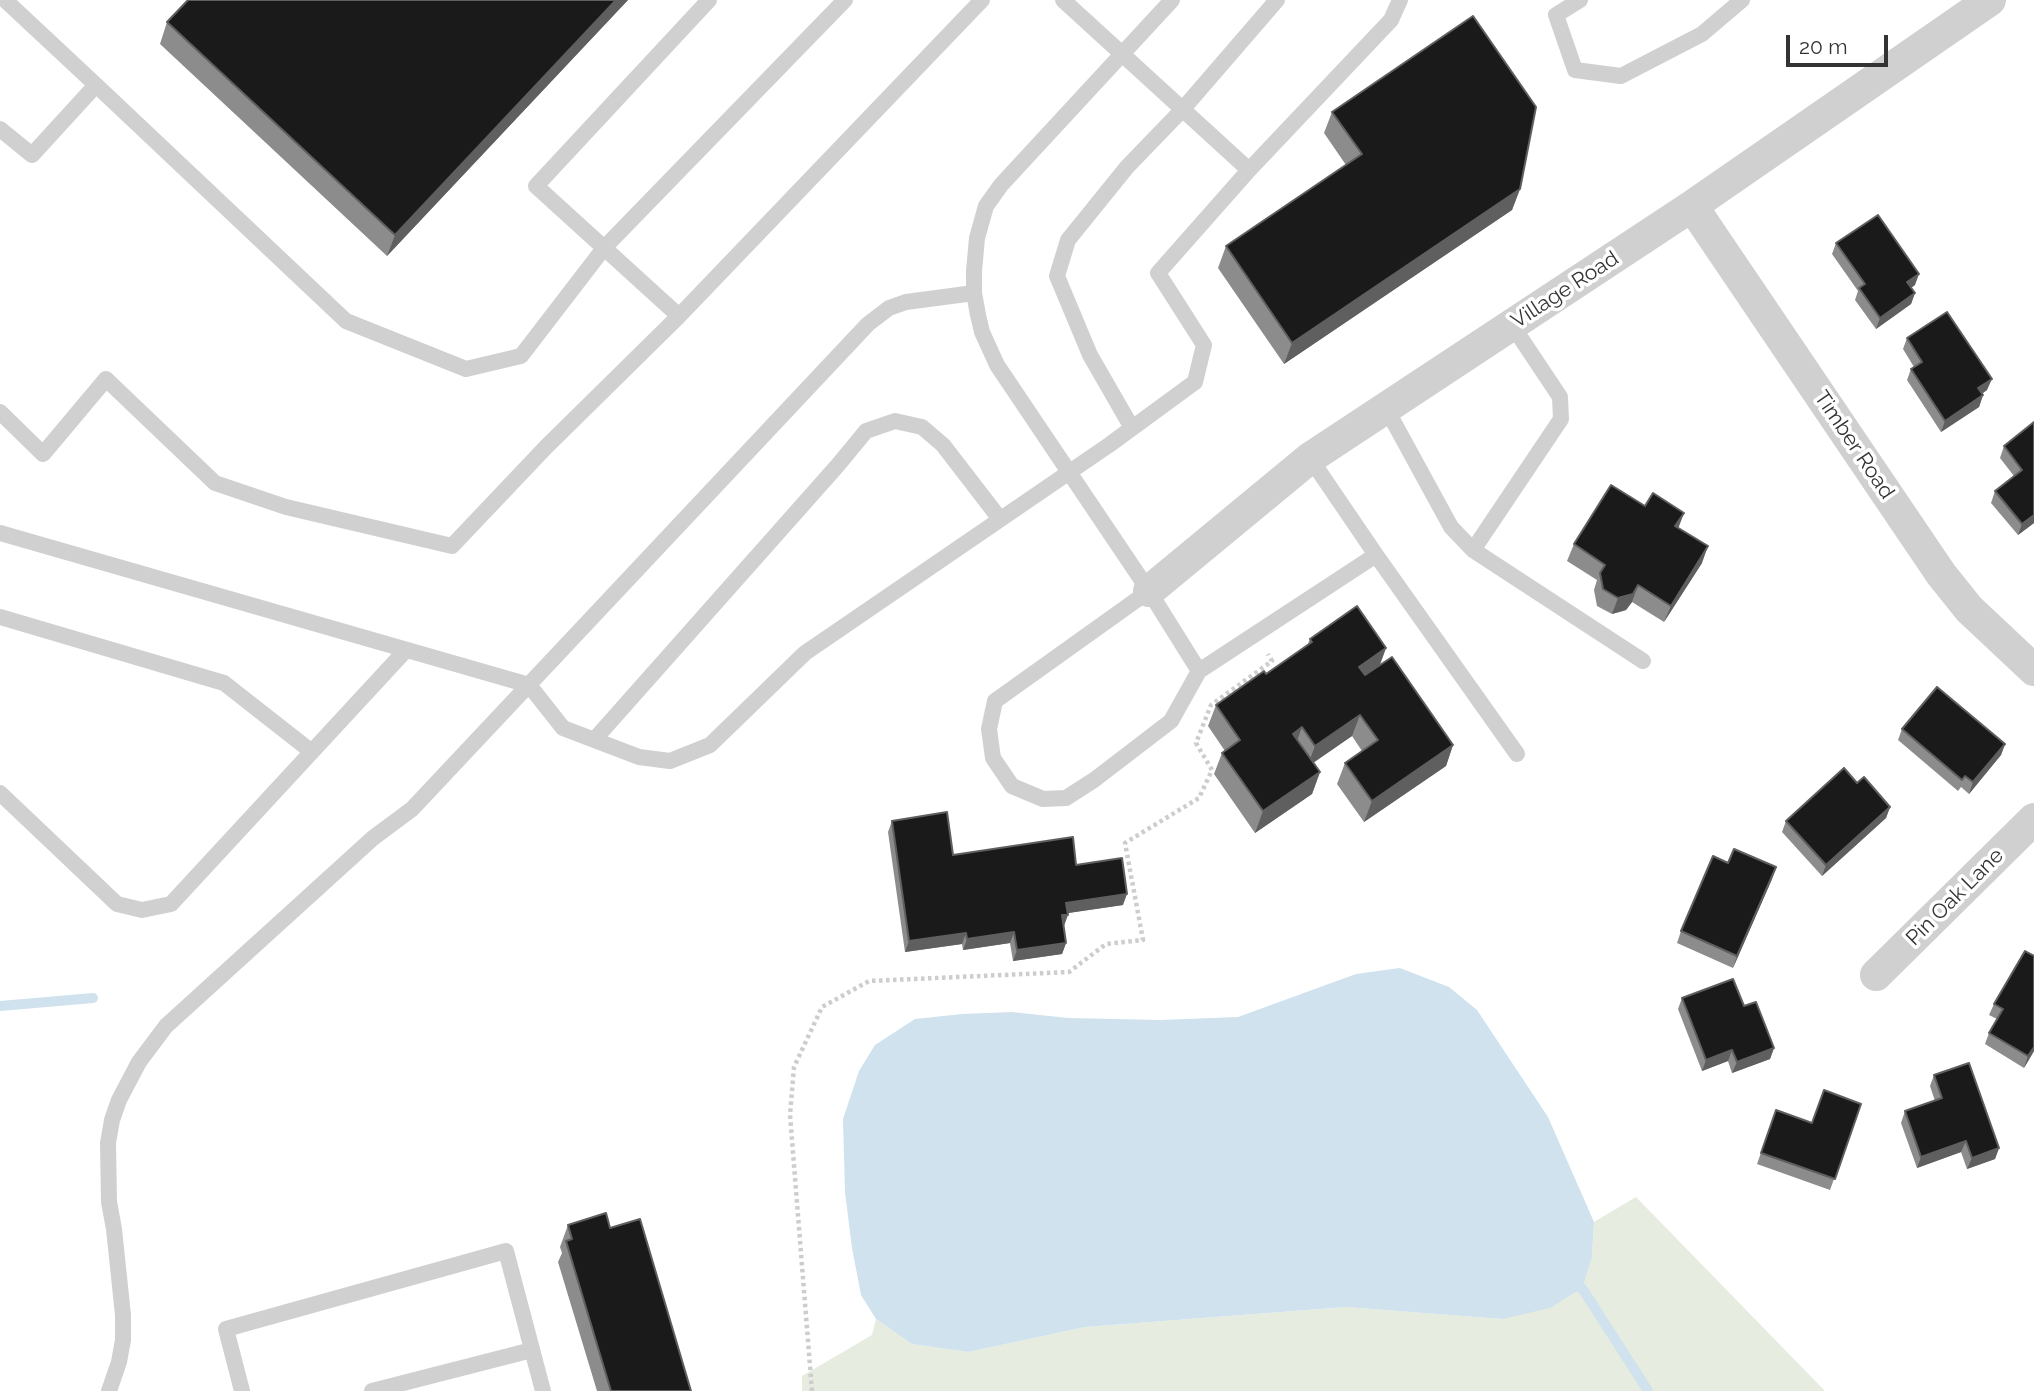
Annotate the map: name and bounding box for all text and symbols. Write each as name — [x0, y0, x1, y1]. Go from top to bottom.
scale bar — [1789, 21, 1890, 65]
text: 20 m — [1799, 34, 1847, 59]
street label: Village Road — [1507, 246, 1623, 334]
street label: Timber Road — [1809, 386, 1899, 504]
street label: Pin Oak Lane — [1901, 843, 2009, 951]

